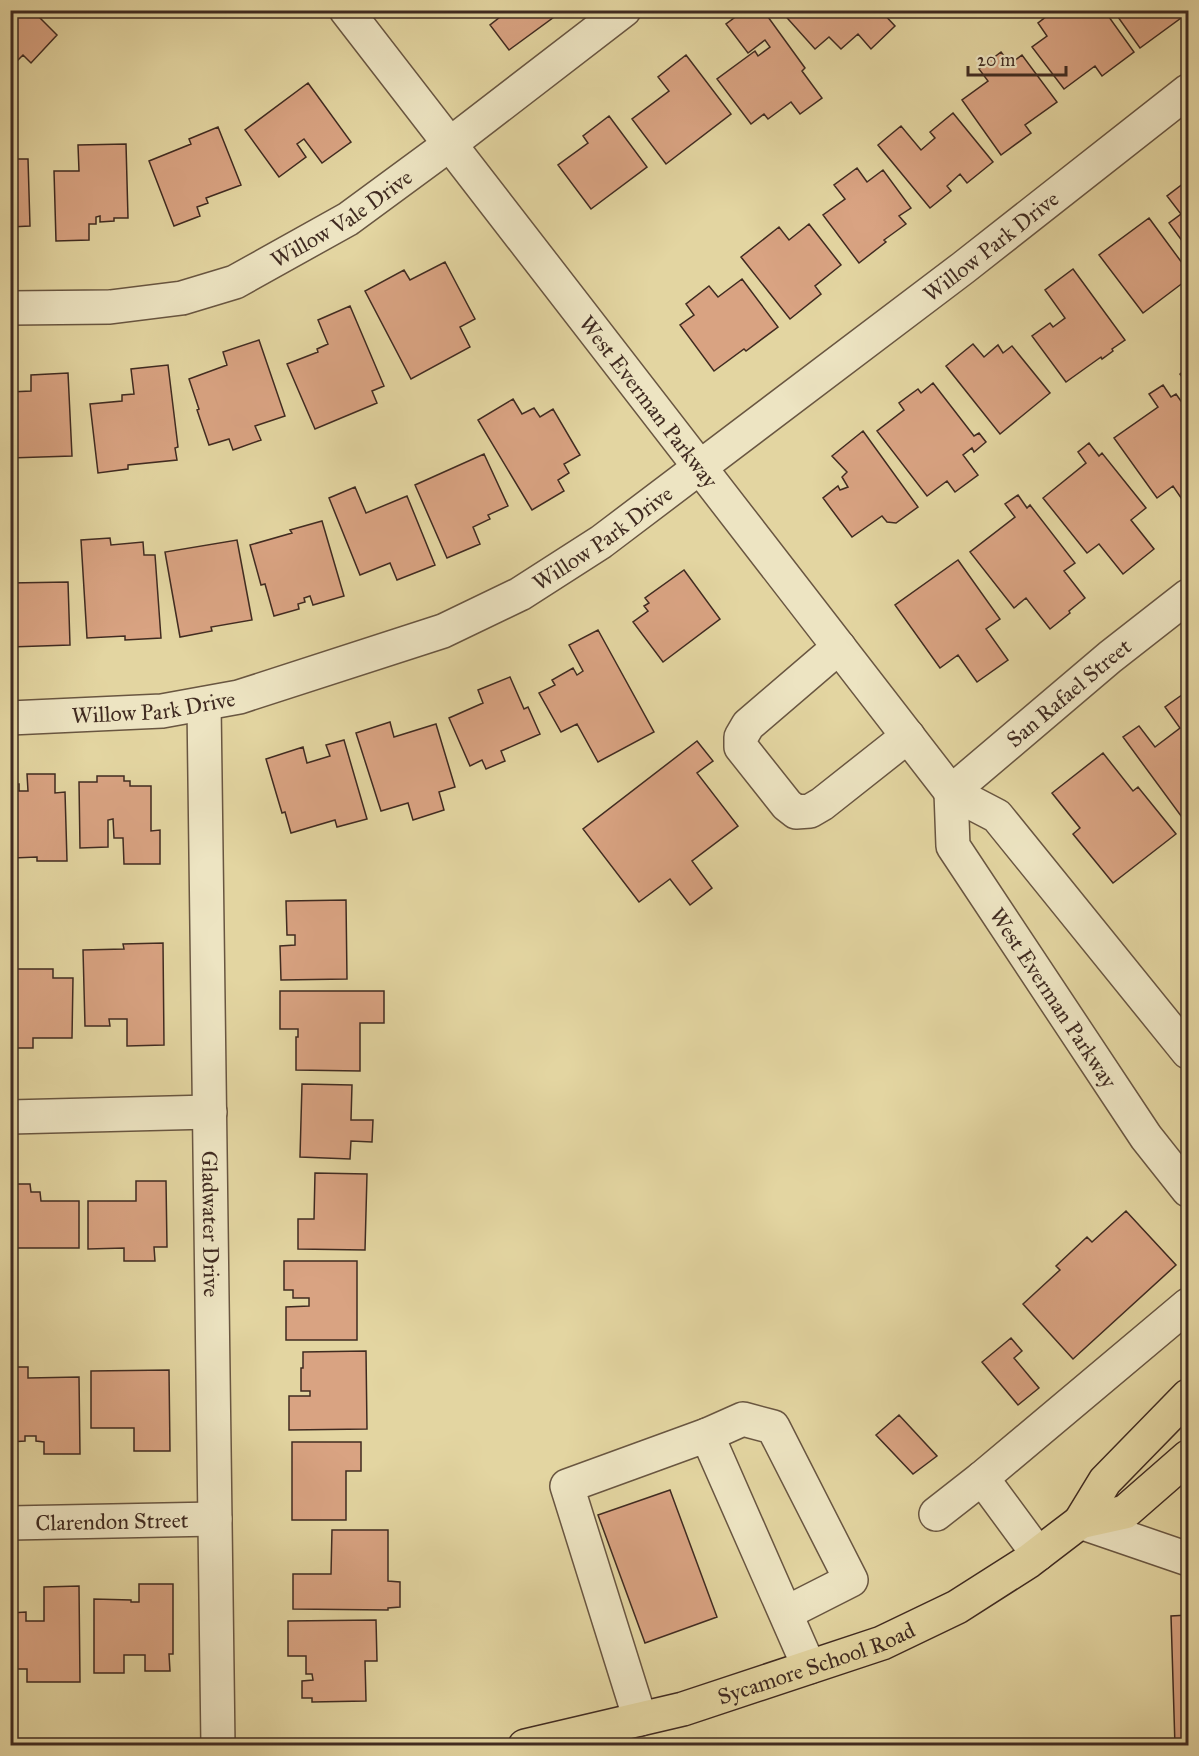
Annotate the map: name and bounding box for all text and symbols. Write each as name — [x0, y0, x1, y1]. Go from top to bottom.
scale bar — [968, 39, 1066, 77]
text: 20 m — [977, 49, 1015, 71]
street label: Willow Vale Drive — [266, 163, 418, 273]
street label: Willow Park Drive — [918, 185, 1064, 307]
street label: West Everman Parkway — [573, 310, 724, 494]
street label: Willow Park Drive — [528, 480, 678, 596]
street label: San Rafael Street — [1001, 633, 1137, 753]
street label: Willow Park Drive — [71, 685, 237, 729]
street label: West Everman Parkway — [984, 903, 1123, 1094]
street label: Gladwater Drive — [196, 1150, 225, 1298]
street label: Clarendon Street — [35, 1507, 189, 1537]
street label: Sycamore School Road — [714, 1616, 919, 1711]

